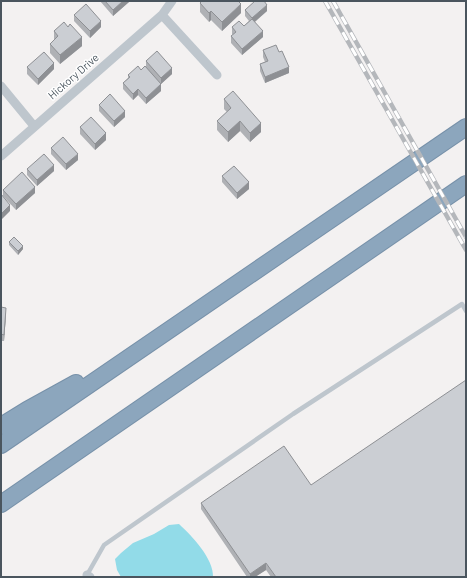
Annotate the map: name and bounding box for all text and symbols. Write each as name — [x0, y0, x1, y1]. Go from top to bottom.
street label: Hickory Drive — [45, 50, 101, 102]

